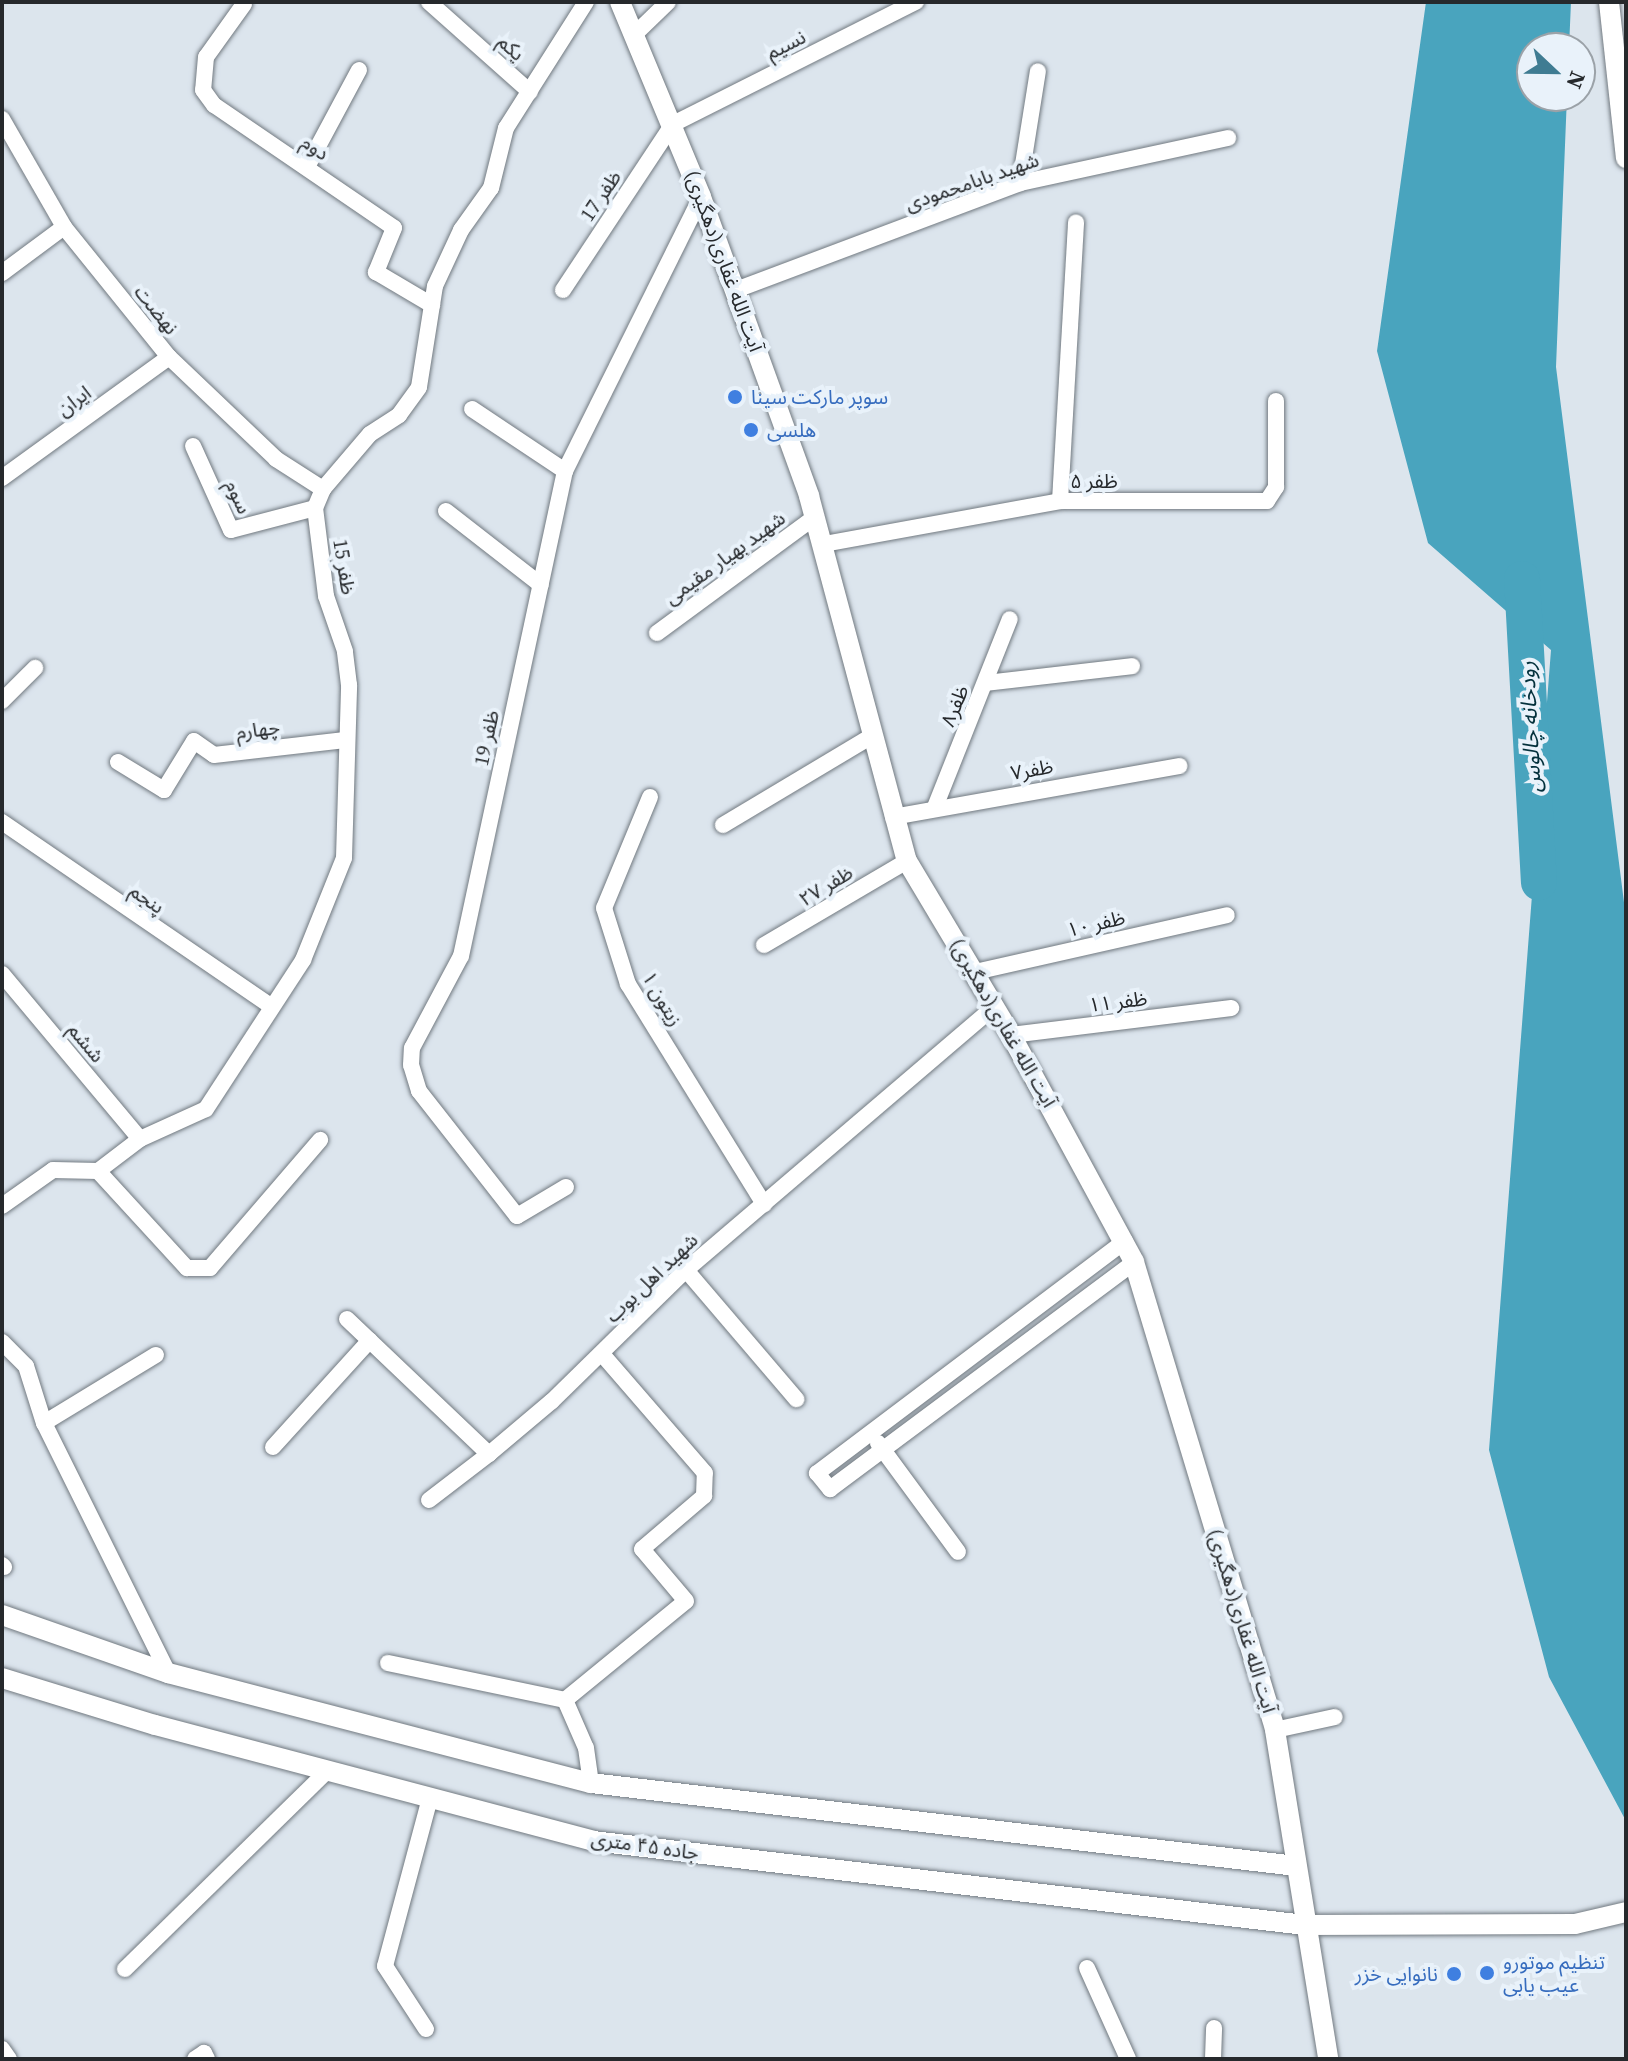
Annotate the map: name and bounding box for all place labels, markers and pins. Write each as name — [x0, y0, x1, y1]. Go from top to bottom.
place label: سوپر مارکت سینا — [751, 385, 888, 409]
marker: سوپر مارکت سینا — [726, 388, 744, 406]
place label: هلسی — [767, 418, 816, 442]
marker: هلسی — [742, 421, 760, 439]
place label: تنظیم موتورو عیب یابی — [1503, 1950, 1605, 1997]
place label: نانوایی خزر — [1355, 1962, 1438, 1986]
marker: تنظیم موتورو عیب یابی — [1478, 1964, 1496, 1982]
marker: نانوایی خزر — [1445, 1965, 1463, 1983]

